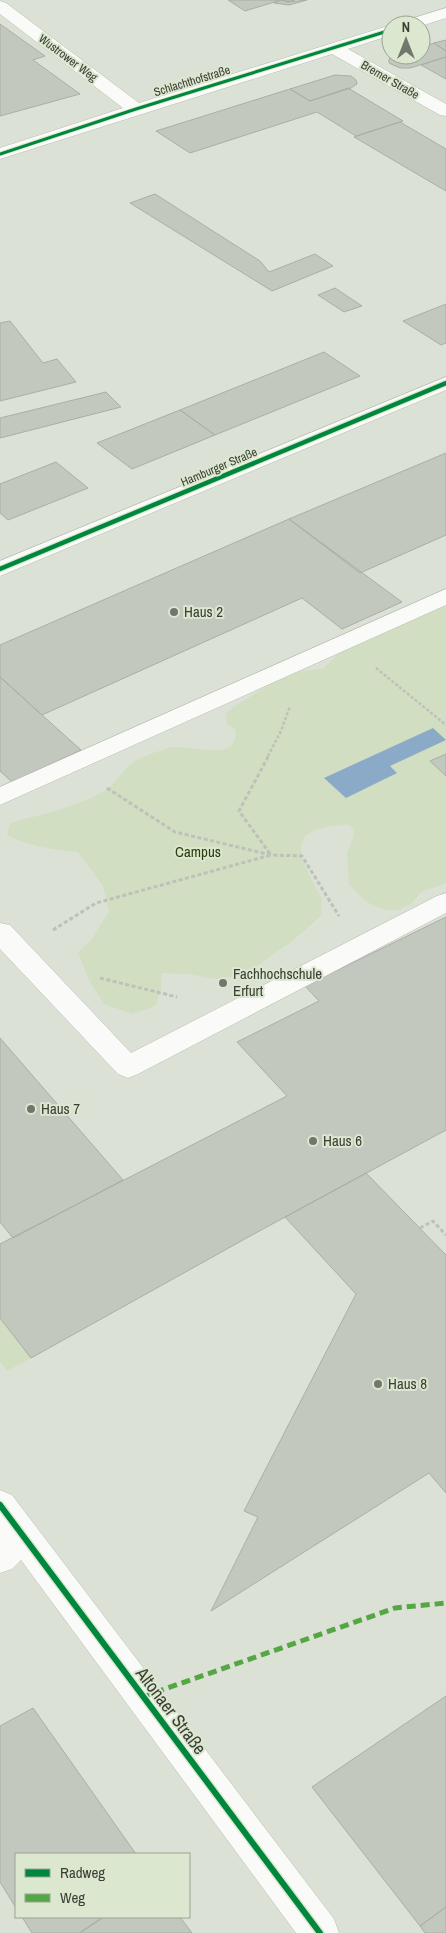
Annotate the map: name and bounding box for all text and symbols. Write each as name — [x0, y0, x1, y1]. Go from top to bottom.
north arrow — [381, 15, 431, 65]
text: N — [402, 18, 410, 36]
street label: Wustrower Weg — [35, 31, 101, 86]
street label: Bremer Straße — [358, 57, 422, 103]
street label: Schlachthofstraße — [152, 62, 232, 100]
street label: Hamburger Straße — [178, 444, 260, 490]
place label: Haus 2 — [184, 601, 223, 622]
marker: Haus 2 — [168, 606, 180, 618]
park label: Campus — [175, 841, 221, 862]
place label: Fachhochschule Erfurt — [233, 963, 322, 1001]
marker: Fachhochschule Erfurt — [217, 977, 229, 989]
place label: Haus 7 — [41, 1098, 80, 1119]
marker: Haus 7 — [25, 1103, 37, 1115]
place label: Haus 6 — [323, 1130, 362, 1151]
marker: Haus 6 — [307, 1135, 319, 1147]
place label: Haus 8 — [388, 1373, 427, 1394]
marker: Haus 8 — [372, 1378, 384, 1390]
street label: Altonaer Straße — [130, 1661, 212, 1760]
legend — [15, 1853, 190, 1918]
text: Radweg — [60, 1862, 105, 1883]
text: Weg — [60, 1887, 85, 1908]

